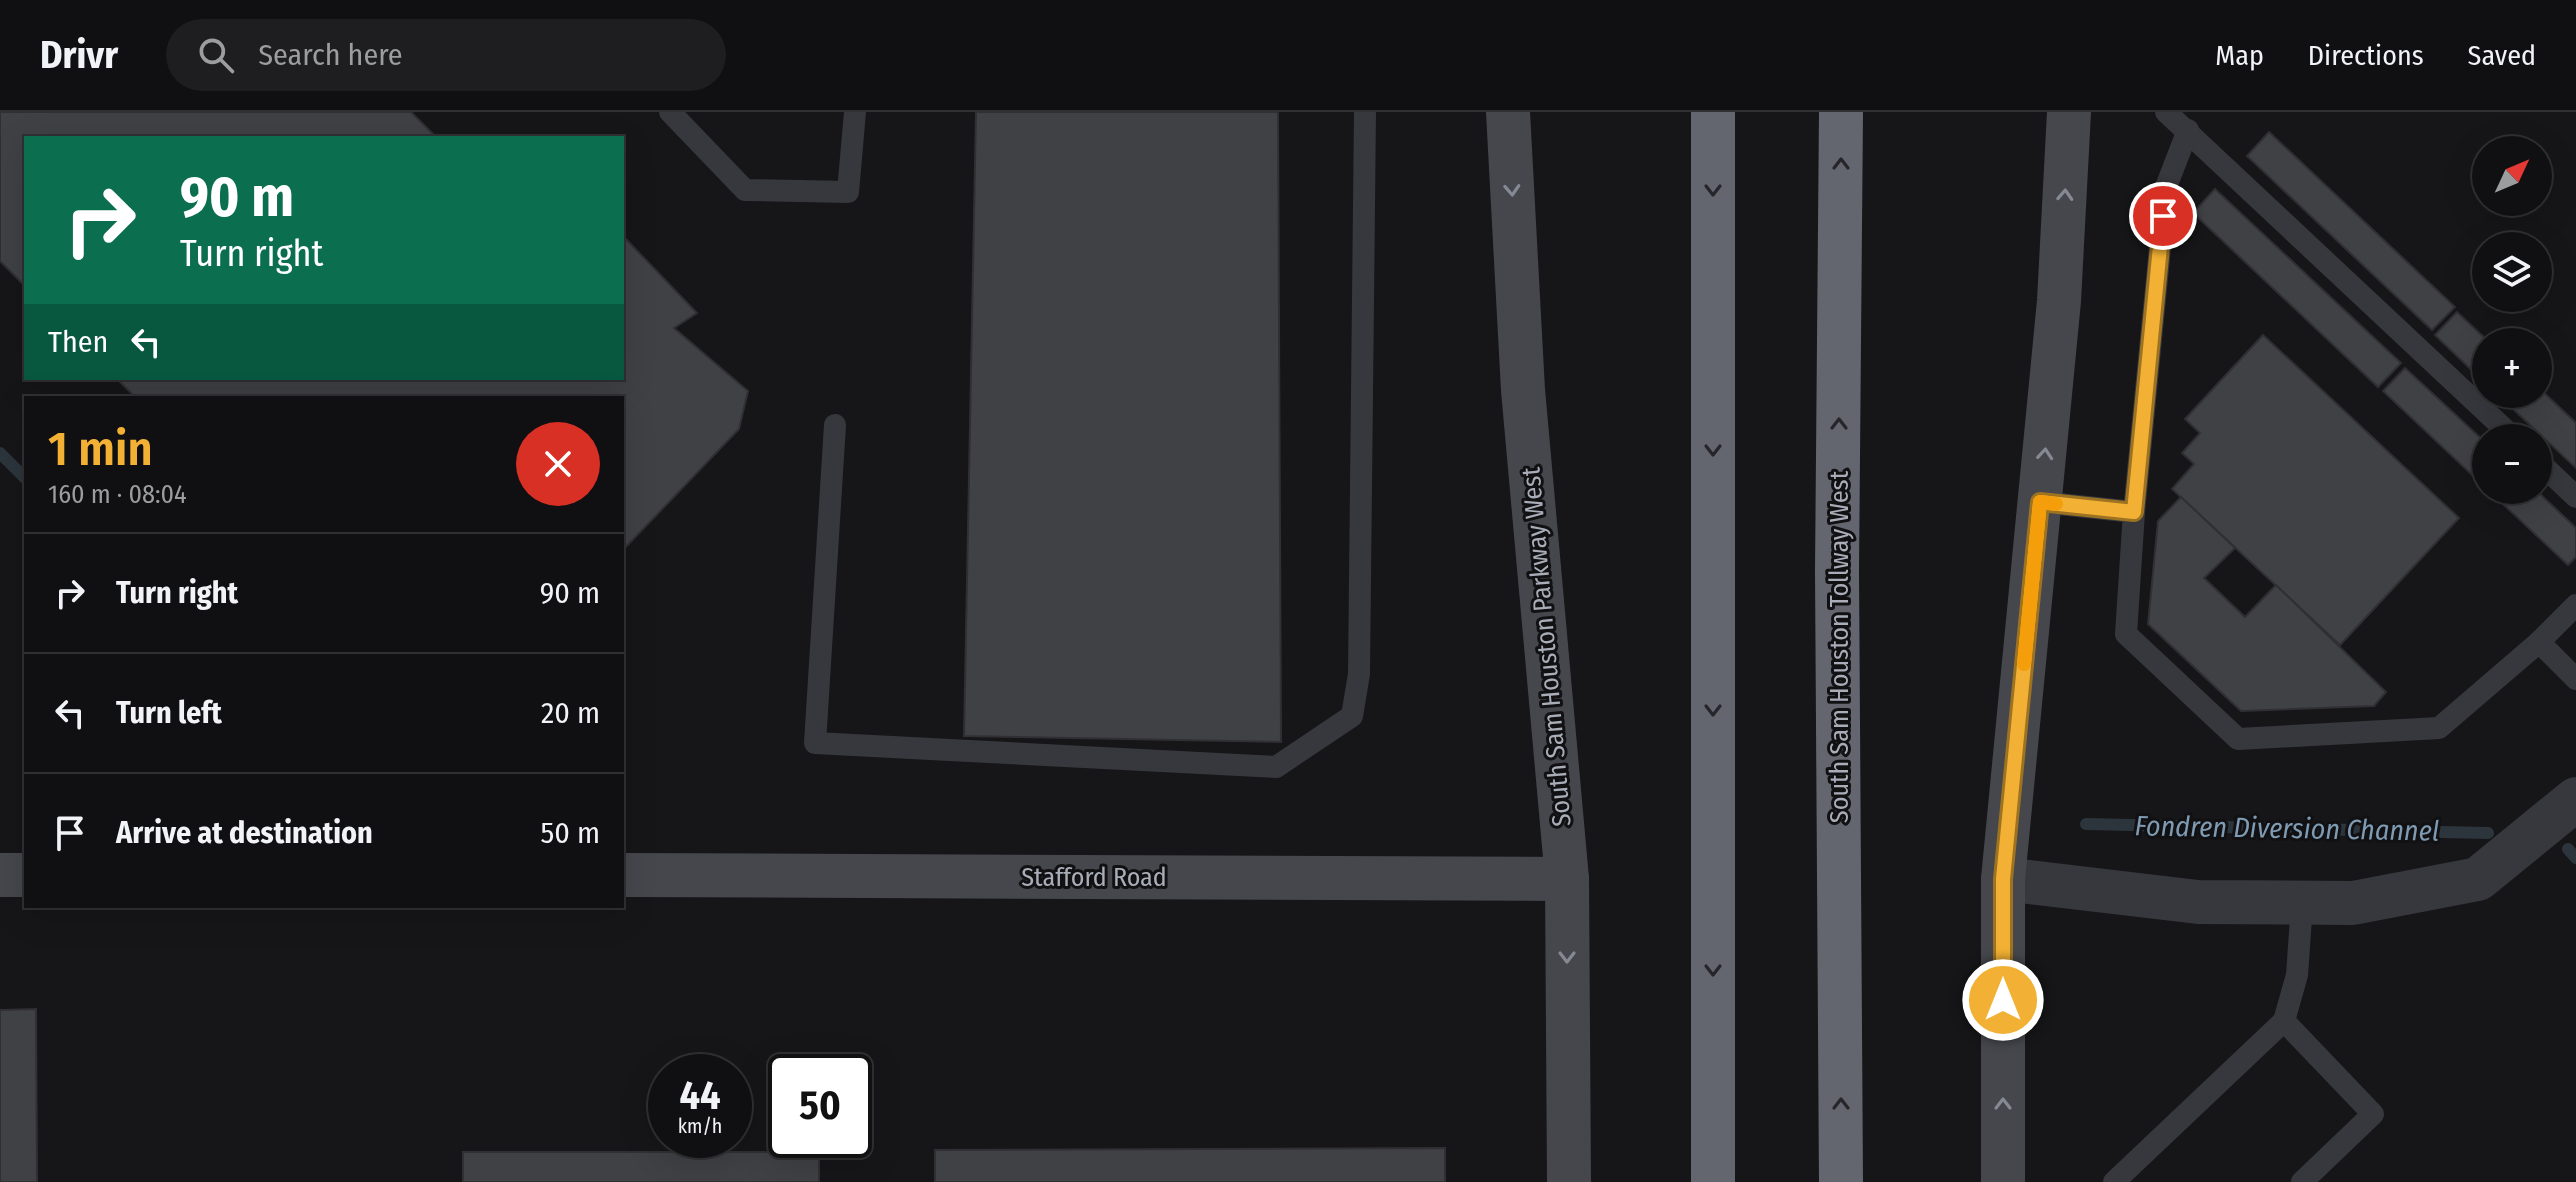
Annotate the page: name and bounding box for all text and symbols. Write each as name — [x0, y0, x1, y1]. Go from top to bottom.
search box — [166, 19, 726, 91]
text: Drivr — [40, 32, 118, 78]
icon: search — [194, 33, 238, 77]
text: Search here — [258, 37, 403, 73]
text: Map — [2215, 39, 2264, 72]
text: Directions — [2308, 39, 2424, 72]
text: Saved — [2468, 39, 2536, 72]
north arrow — [2472, 136, 2552, 216]
map controls — [2472, 136, 2552, 504]
one-way arrow — [1832, 157, 1850, 170]
text: 90 m — [180, 164, 294, 231]
icon: right — [48, 168, 152, 272]
pin — [2129, 182, 2197, 250]
one-way arrow — [1503, 184, 1520, 197]
one-way arrow — [1704, 184, 1722, 197]
one-way arrow — [2056, 188, 2073, 201]
icon: arrive — [2141, 194, 2185, 238]
text: Turn right — [180, 232, 323, 276]
button: layers — [2472, 232, 2552, 312]
icon: left — [124, 320, 168, 364]
text: Then — [48, 324, 108, 360]
button: + — [2472, 328, 2552, 408]
one-way arrow — [1830, 417, 1847, 430]
text: 1 min — [48, 420, 153, 478]
button: close — [516, 422, 600, 506]
button: − — [2472, 424, 2552, 504]
one-way arrow — [1704, 444, 1722, 457]
one-way arrow — [2036, 447, 2053, 460]
street label: South Sam Houston Parkway West — [1515, 466, 1578, 828]
street label: South Sam Houston Tollway West — [1824, 470, 1855, 823]
text: 160 m · 08:04 — [48, 479, 187, 510]
icon: right — [48, 571, 92, 615]
text: Turn right — [116, 575, 238, 611]
text: 90 m — [540, 575, 600, 611]
icon: left — [48, 691, 92, 735]
text: Turn left — [116, 695, 222, 731]
text: 20 m — [541, 695, 600, 731]
one-way arrow — [1704, 704, 1722, 717]
water label: Fondren Diversion Channel — [2134, 809, 2439, 848]
icon: arrive — [48, 811, 92, 855]
text: Arrive at destination — [116, 815, 373, 851]
text: 50 m — [540, 815, 600, 851]
street label: Stafford Road — [1021, 862, 1167, 893]
one-way arrow — [1558, 951, 1576, 964]
position arrow — [1961, 958, 2045, 1042]
one-way arrow — [1704, 964, 1722, 977]
speed limit sign: 50 — [768, 1054, 872, 1158]
text: 44 — [679, 1072, 721, 1120]
one-way arrow — [1832, 1097, 1850, 1110]
one-way arrow — [1994, 1097, 2012, 1110]
text: km/h — [678, 1114, 722, 1138]

